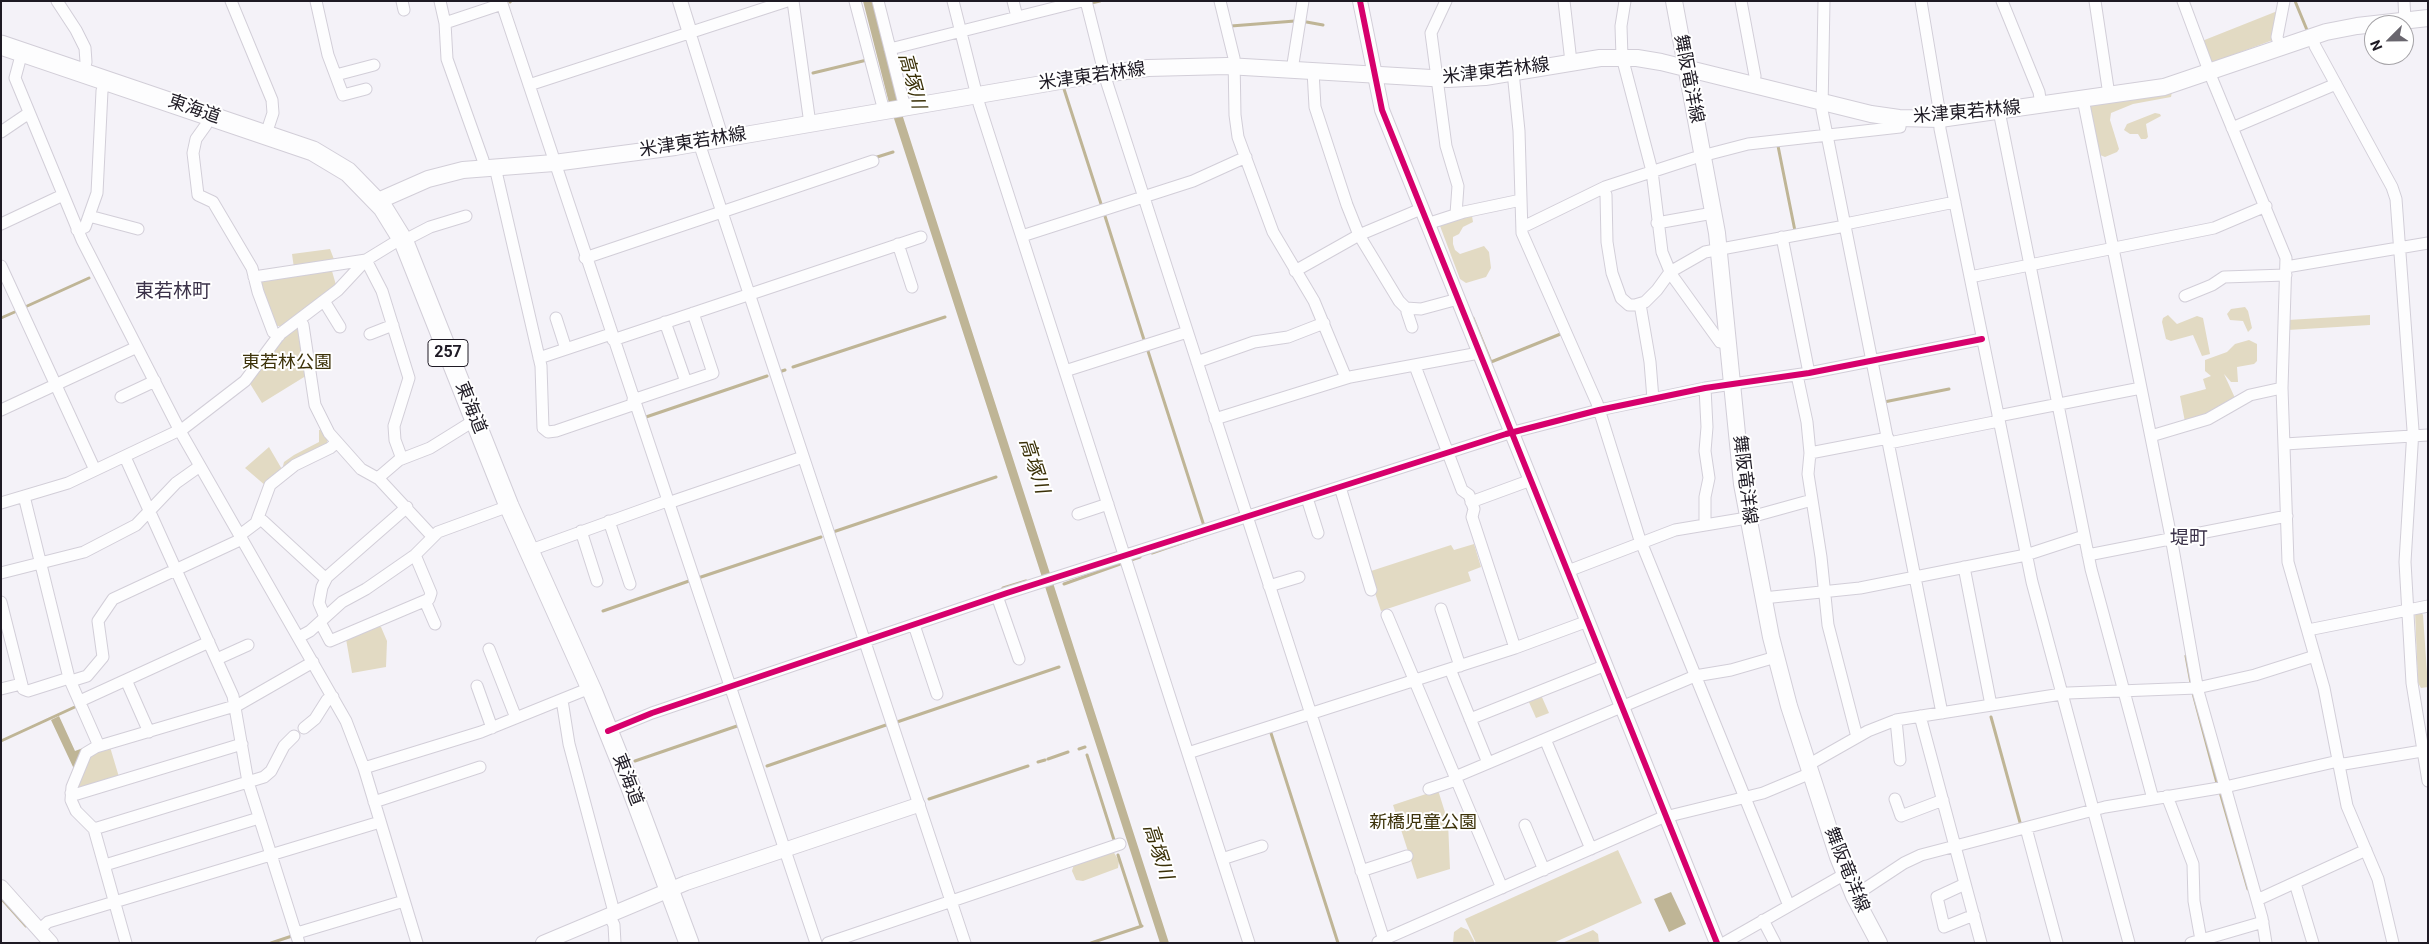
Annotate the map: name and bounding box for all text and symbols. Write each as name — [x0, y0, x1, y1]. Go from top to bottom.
north arrow — [2364, 15, 2414, 65]
street label: 舞阪竜洋線 — [1669, 33, 1707, 125]
text: N — [2367, 38, 2385, 53]
water label: 高塚川 — [893, 51, 929, 111]
street label: 米津東若林線 — [1441, 55, 1551, 89]
street label: 米津東若林線 — [1037, 59, 1147, 95]
street label: 東海道 — [165, 91, 223, 129]
street label: 米津東若林線 — [1912, 98, 2022, 128]
street label: 米津東若林線 — [638, 124, 748, 162]
district label: 東若林町 — [135, 281, 211, 303]
road number: 257 — [428, 339, 468, 366]
park label: 東若林公園 — [242, 352, 332, 374]
street label: 東海道 — [450, 379, 490, 437]
street label: 舞阪竜洋線 — [1728, 434, 1760, 526]
water label: 高塚川 — [1013, 435, 1053, 497]
district label: 堤町 — [2170, 528, 2208, 550]
street label: 東海道 — [607, 751, 647, 809]
park label: 新橋児童公園 — [1369, 812, 1477, 834]
water label: 高塚川 — [1137, 821, 1177, 883]
street label: 舞阪竜洋線 — [1819, 824, 1873, 916]

